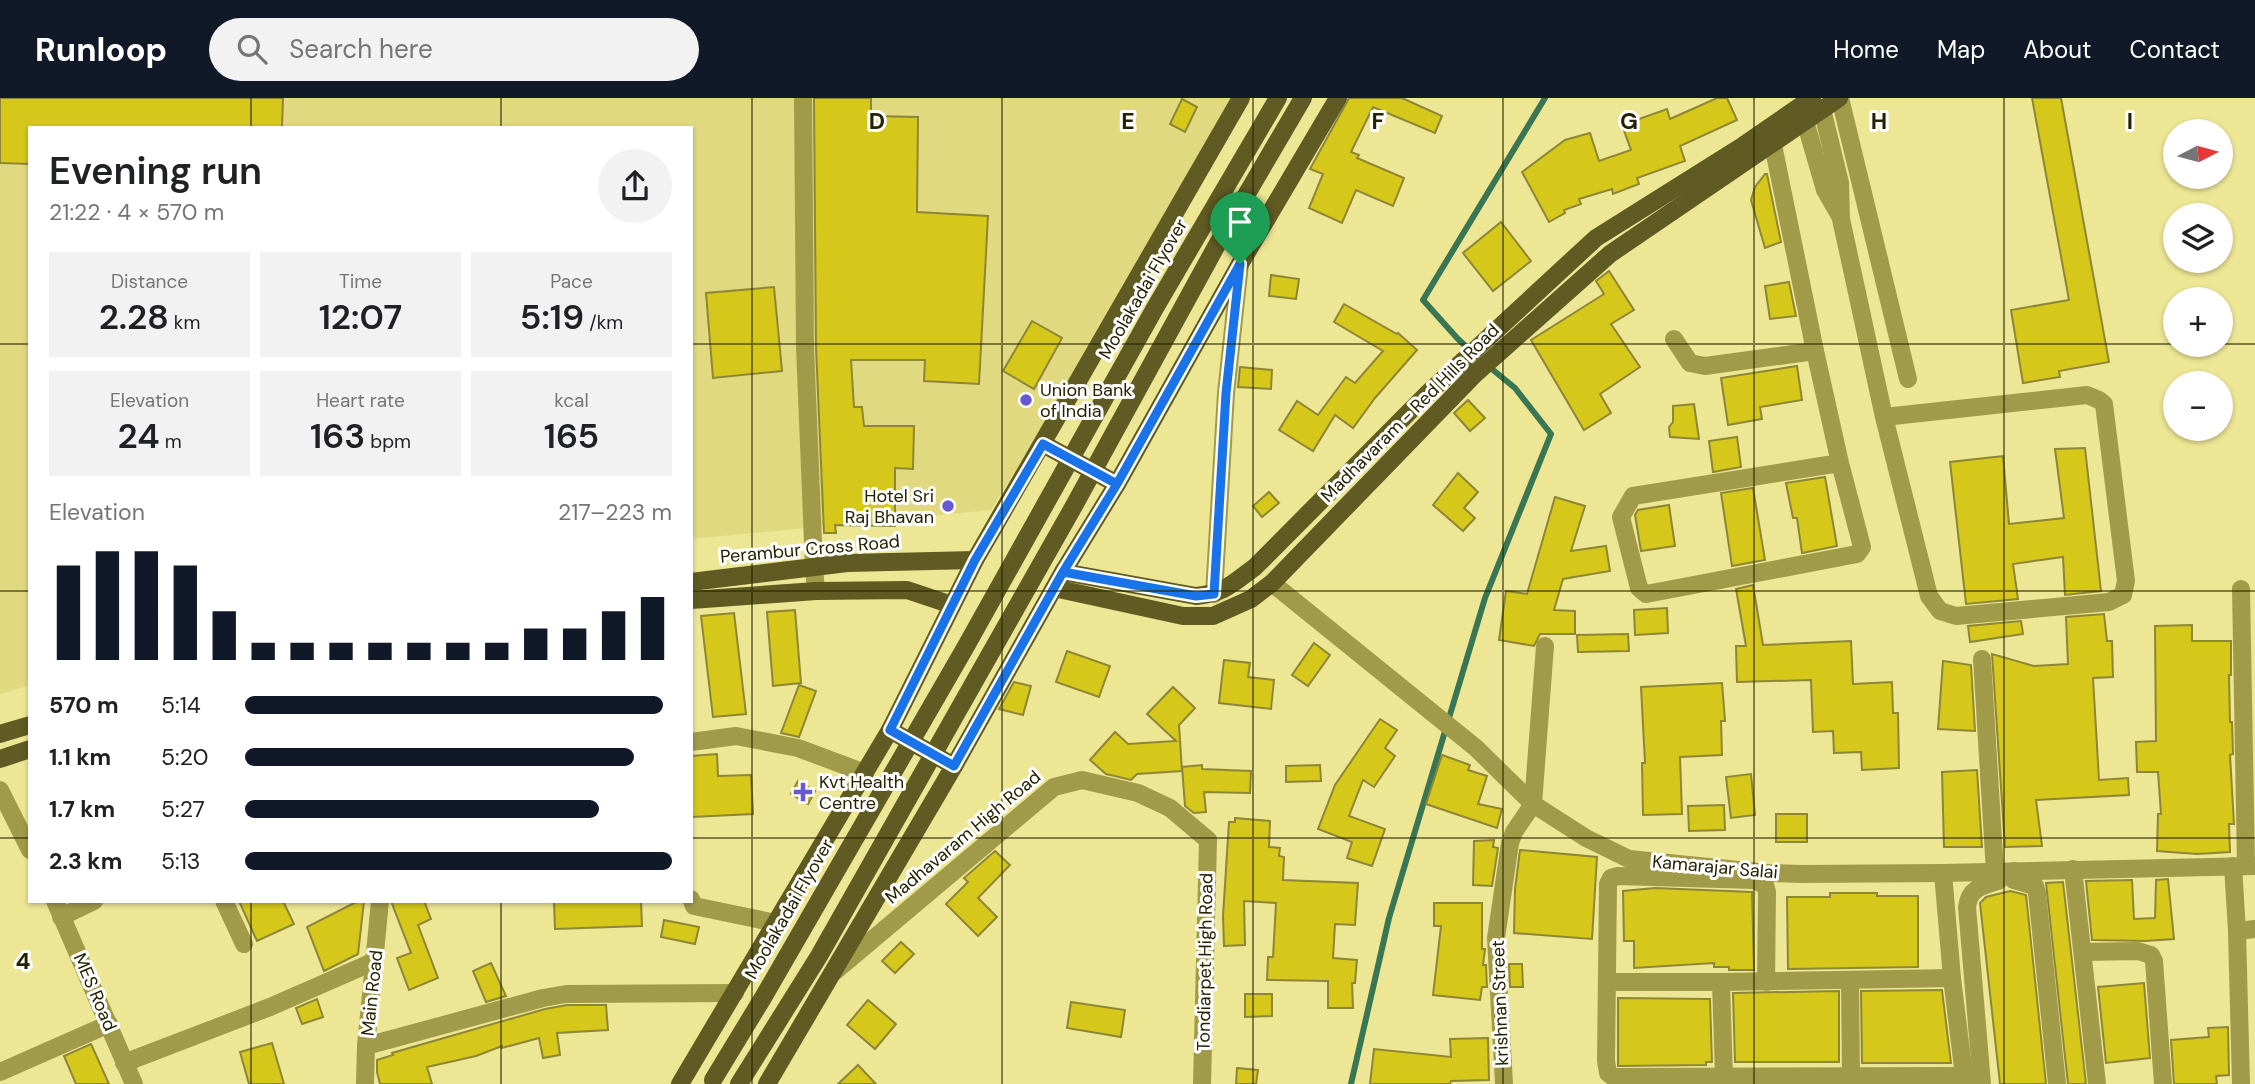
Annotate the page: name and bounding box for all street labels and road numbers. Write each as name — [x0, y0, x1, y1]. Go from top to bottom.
street label: Moolakadai Flyover — [1093, 214, 1193, 364]
street label: Madhavaram - Red Hills Road — [1315, 318, 1505, 508]
street label: Perambur Cross Road — [719, 529, 901, 569]
street label: Madhavaram High Road — [880, 765, 1046, 909]
street label: Moolakadai Flyover — [739, 834, 839, 984]
street label: Kamarajar Salai — [1651, 850, 1779, 884]
street label: Tondiarpet High Road — [1191, 873, 1219, 1051]
street label: krishnan Street — [1486, 940, 1514, 1066]
street label: MES Road — [68, 949, 122, 1035]
street label: Main Road — [356, 949, 388, 1037]

